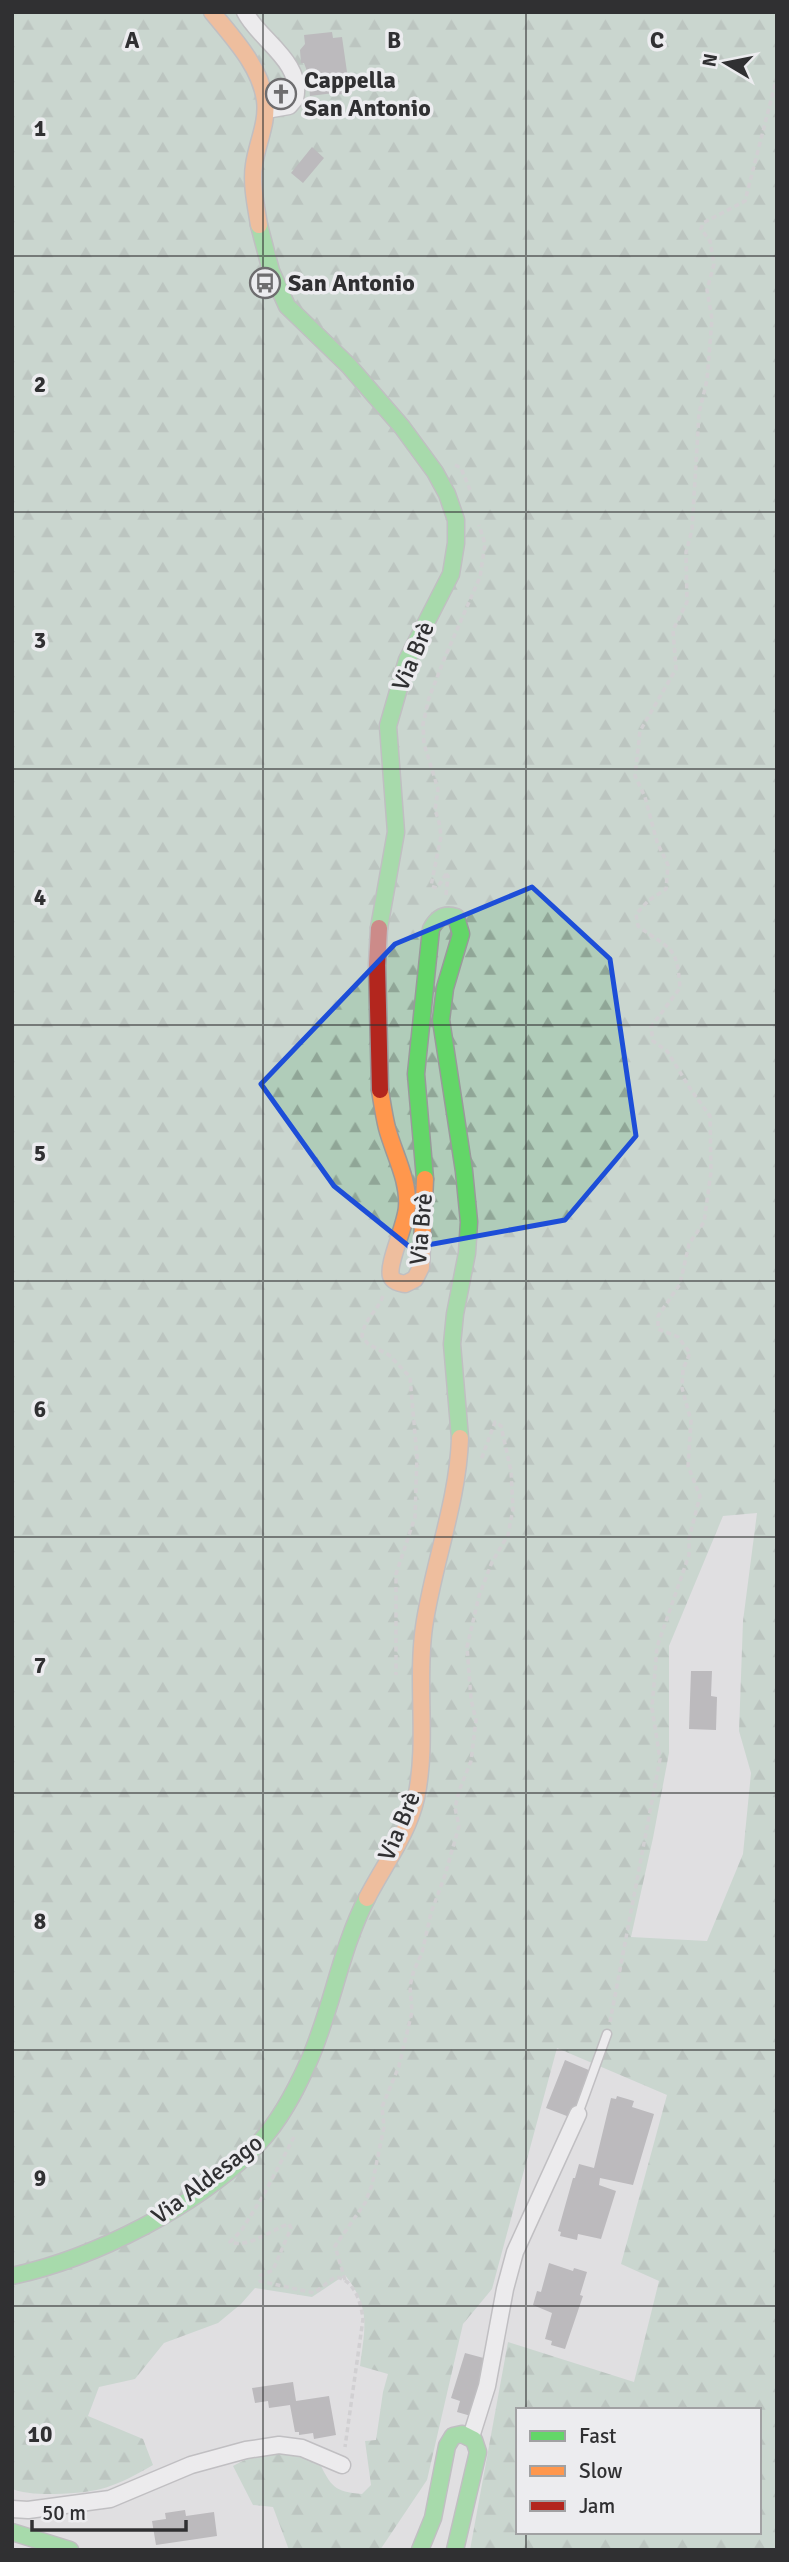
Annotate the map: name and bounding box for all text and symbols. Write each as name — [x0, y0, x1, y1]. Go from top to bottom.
text: A — [125, 26, 140, 55]
text: B — [387, 26, 401, 55]
text: C — [650, 26, 664, 55]
north arrow — [691, 28, 761, 98]
text: N — [697, 52, 723, 69]
place label: Cappella San Antonio — [304, 65, 431, 123]
church icon: Cappella San Antonio — [264, 77, 298, 111]
text: 1 — [34, 114, 46, 143]
bus stop icon: San Antonio — [248, 266, 282, 300]
place label: San Antonio — [288, 268, 415, 298]
text: 2 — [34, 370, 46, 399]
street label: Via Brè — [385, 617, 441, 695]
text: 3 — [34, 626, 46, 655]
text: 4 — [34, 883, 46, 912]
text: 5 — [34, 1139, 46, 1168]
street label: Via Brè — [403, 1192, 439, 1266]
text: 6 — [34, 1395, 46, 1424]
text: 7 — [34, 1651, 46, 1680]
street label: Via Brè — [371, 1787, 427, 1865]
text: 8 — [34, 1907, 46, 1936]
street label: Via Aldesago — [145, 2127, 269, 2231]
text: 9 — [34, 2164, 46, 2193]
legend — [516, 2408, 761, 2534]
text: 10 — [28, 2420, 52, 2449]
text: Fast — [579, 2423, 616, 2449]
text: Slow — [579, 2458, 623, 2484]
scale bar — [32, 2488, 186, 2532]
text: Jam — [579, 2493, 615, 2519]
text: 50 m — [42, 2500, 86, 2526]

